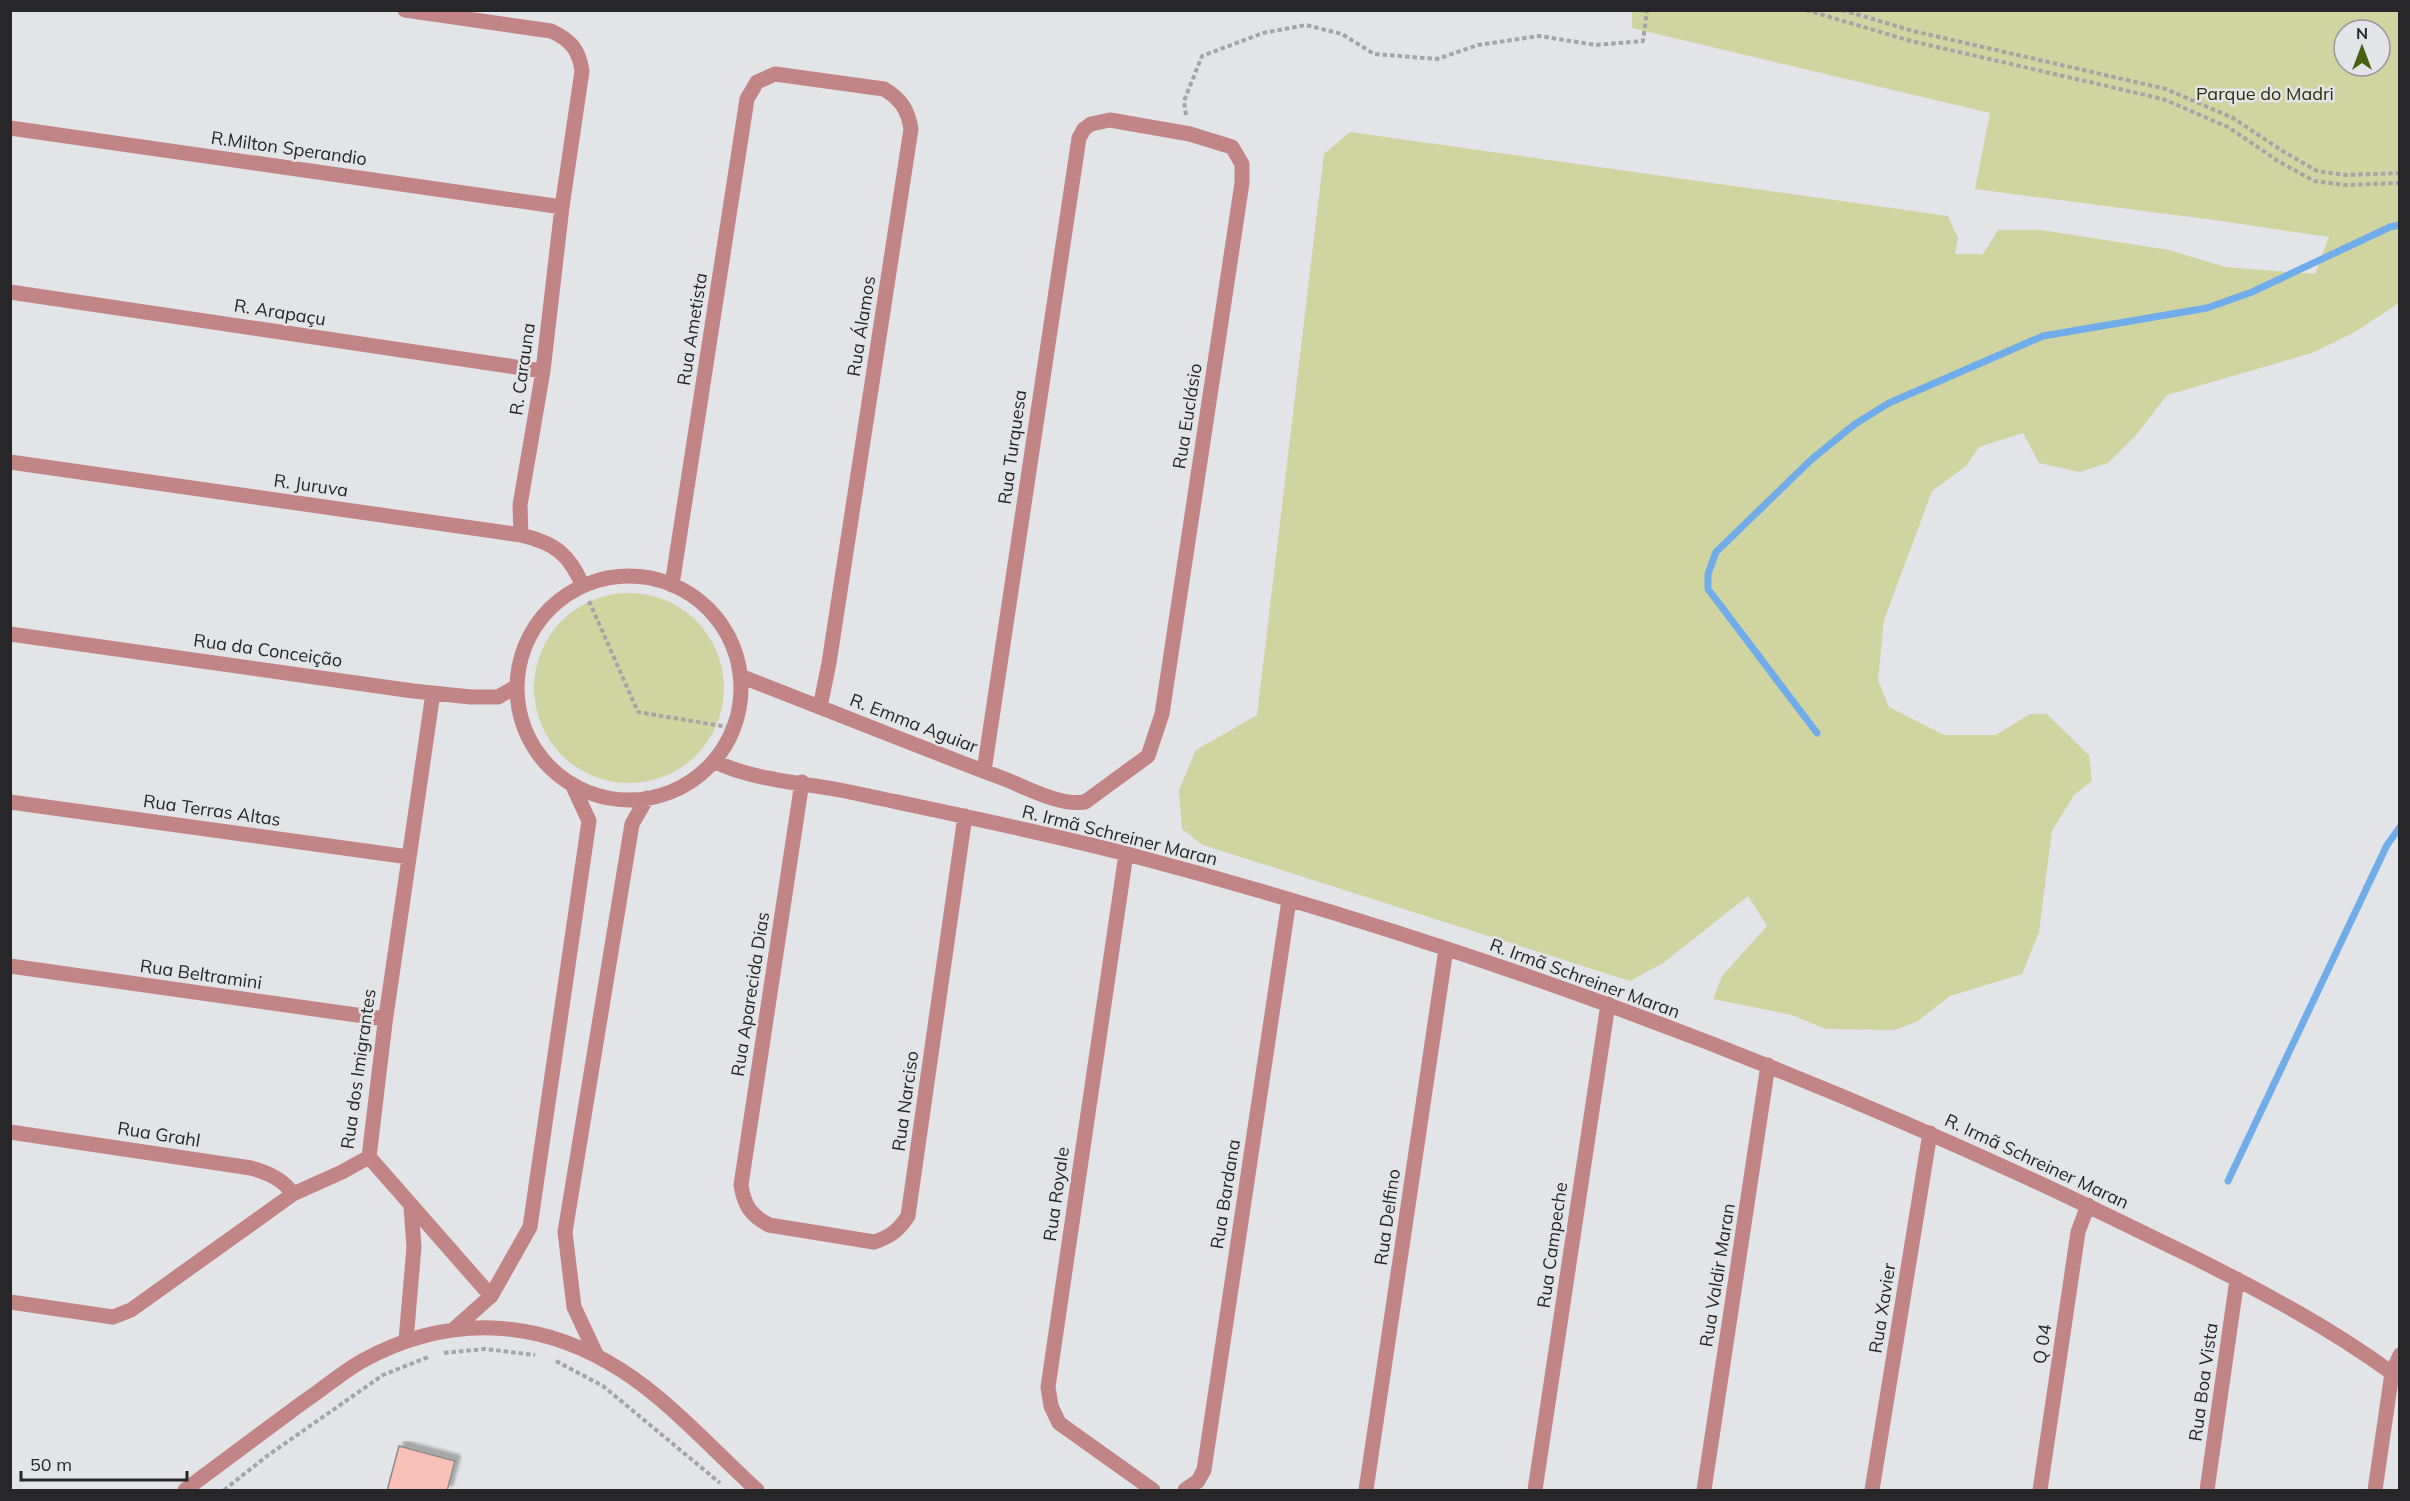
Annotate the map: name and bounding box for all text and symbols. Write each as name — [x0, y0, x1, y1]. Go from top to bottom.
north arrow — [2332, 18, 2392, 78]
text: N — [2356, 23, 2368, 43]
park label: Parque do Madri — [2196, 82, 2334, 105]
street label: R.Milton Sperandio — [209, 126, 369, 170]
street label: Rua Ametista — [672, 271, 712, 387]
street label: Rua Álamos — [842, 274, 880, 378]
street label: R. Arapaçu — [232, 293, 328, 331]
street label: R. Carauna — [504, 321, 540, 417]
street label: Rua Euclásio — [1167, 361, 1207, 471]
street label: Rua Turquesa — [993, 388, 1031, 506]
street label: R. Juruva — [272, 468, 350, 502]
street label: Rua da Conceição — [192, 628, 344, 672]
street label: R. Emma Aguiar — [847, 688, 982, 758]
street label: Rua Terras Altas — [142, 789, 282, 831]
street label: R. Irmã Schreiner Maran — [1020, 800, 1220, 870]
street label: Rua Aparecida Dias — [726, 910, 774, 1078]
street label: R. Irmã Schreiner Maran — [1487, 933, 1683, 1023]
street label: Rua Beltramini — [138, 954, 264, 994]
street label: Rua dos Imigrantes — [335, 987, 381, 1151]
street label: Rua Narciso — [887, 1049, 923, 1153]
street label: R. Irmã Schreiner Maran — [1941, 1108, 2133, 1214]
street label: Rua Grahl — [116, 1116, 202, 1152]
street label: Rua Bardana — [1205, 1138, 1245, 1250]
street label: Rua Royale — [1038, 1145, 1074, 1243]
street label: Rua Delfino — [1369, 1167, 1405, 1267]
street label: Rua Campeche — [1532, 1181, 1572, 1309]
street label: Rua Valdir Maran — [1694, 1201, 1740, 1349]
street label: Rua Xavier — [1864, 1261, 1901, 1355]
street label: Rua Boa Vista — [2183, 1321, 2223, 1443]
street label: Q 04 — [2027, 1322, 2057, 1366]
scale bar — [21, 1444, 188, 1482]
text: 50 m — [30, 1453, 72, 1476]

